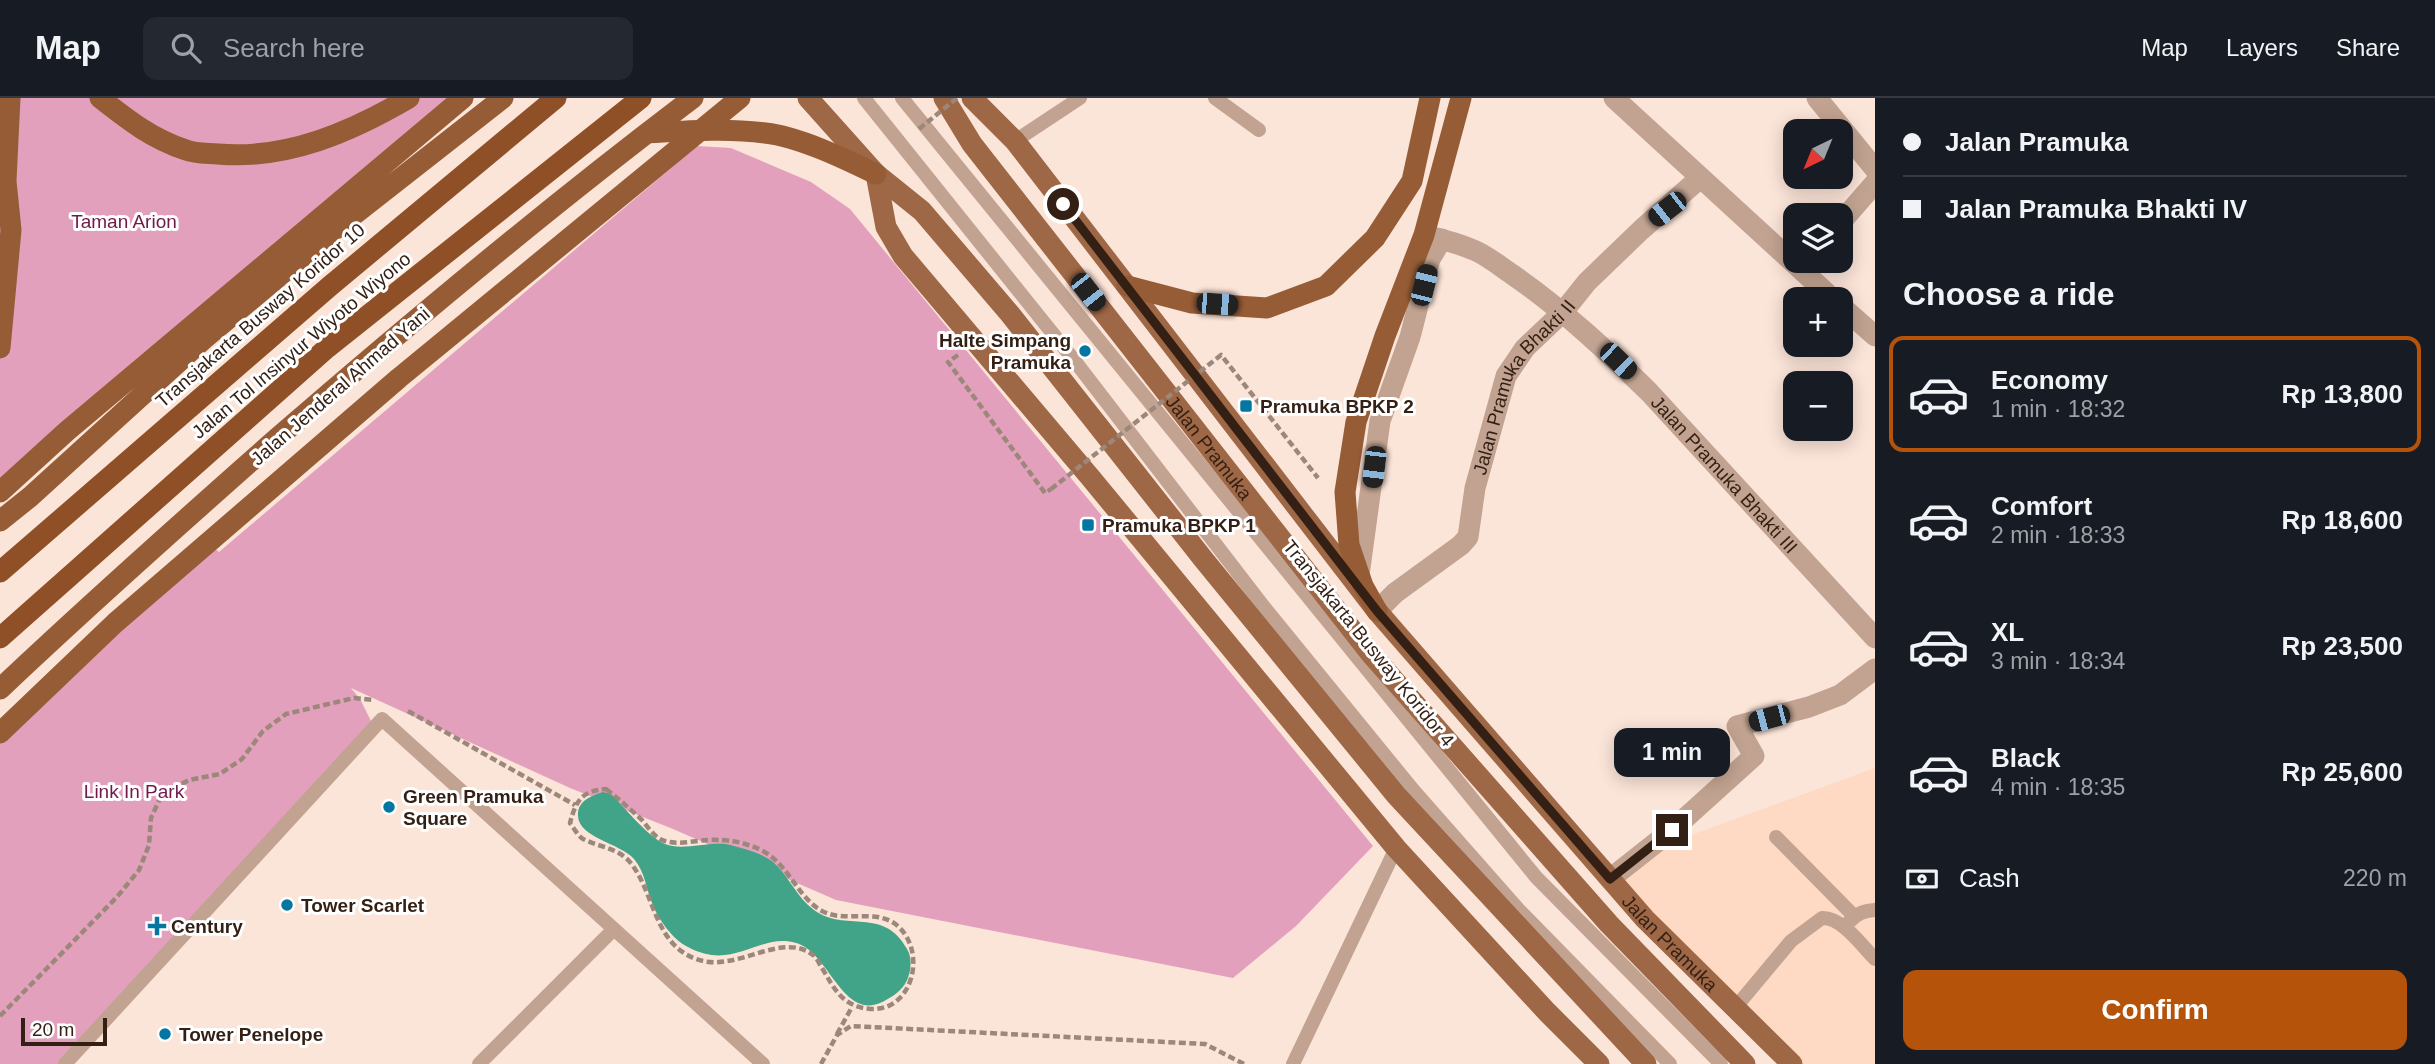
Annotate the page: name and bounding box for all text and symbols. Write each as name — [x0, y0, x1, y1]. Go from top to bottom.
search box — [143, 17, 633, 80]
text: Map — [35, 29, 101, 66]
icon: search — [167, 29, 205, 67]
text: Search here — [223, 33, 365, 63]
text: Map — [2141, 34, 2188, 61]
text: Layers — [2226, 34, 2298, 61]
text: Share — [2336, 34, 2400, 61]
north arrow — [1783, 119, 1853, 189]
map controls — [1783, 119, 1853, 441]
text: Jalan Pramuka — [1945, 127, 2129, 157]
route start — [1047, 188, 1079, 220]
car — [1644, 188, 1691, 230]
text: Jalan Pramuka Bhakti IV — [1945, 194, 2247, 224]
button: layers — [1783, 203, 1853, 273]
park label: Taman Arion — [71, 211, 177, 232]
street label: Transjakarta Busway Koridor 10 — [152, 219, 369, 412]
street label: Jalan Tol Insinyur Wiyoto Wiyono — [188, 248, 415, 443]
car — [1409, 262, 1440, 308]
car — [1067, 269, 1110, 315]
text: Choose a ride — [1903, 276, 2115, 312]
button: + — [1783, 287, 1853, 357]
car — [1196, 292, 1239, 316]
street label: Jalan Pramuka Bhakti II — [1469, 296, 1580, 477]
street label: Jalan Jenderal Ahmad Yani — [247, 303, 434, 470]
place label: Halte Simpang Pramuka — [939, 330, 1071, 373]
car — [1596, 339, 1641, 383]
marker: Halte Simpang Pramuka — [1077, 343, 1093, 359]
icon: car — [1907, 363, 1970, 426]
text: Economy — [1991, 365, 2108, 395]
button: − — [1783, 371, 1853, 441]
text: Rp 13,800 — [2282, 379, 2403, 409]
street label: Jalan Pramuka — [1162, 391, 1257, 504]
street label: Jalan Pramuka Bhakti III — [1647, 392, 1802, 558]
place label: Pramuka BPKP 2 — [1260, 396, 1414, 417]
text: 1 min · 18:32 — [1991, 396, 2125, 422]
marker: Pramuka BPKP 2 — [1238, 398, 1254, 414]
car — [1362, 445, 1387, 489]
icon: car — [1907, 489, 1970, 552]
text: Comfort — [1991, 491, 2092, 521]
text: Rp 18,600 — [2282, 505, 2403, 535]
place label: Pramuka BPKP 1 — [1102, 515, 1256, 536]
marker: Pramuka BPKP 1 — [1080, 517, 1096, 533]
text: 2 min · 18:33 — [1991, 522, 2125, 548]
street label: Transjakarta Busway Koridor 4 — [1279, 536, 1459, 751]
icon: car — [1907, 615, 1970, 678]
text: XL — [1991, 617, 2024, 647]
text: Rp 23,500 — [2282, 631, 2403, 661]
text: 3 min · 18:34 — [1991, 648, 2125, 674]
car — [1746, 702, 1793, 734]
callout: 1 min — [1614, 728, 1730, 778]
text: 1 min — [1642, 739, 1702, 765]
icon: car — [1907, 741, 1970, 804]
text: Black — [1991, 743, 2060, 773]
text: Rp 25,600 — [2282, 757, 2403, 787]
text: 4 min · 18:35 — [1991, 774, 2125, 800]
park label: Link In Park — [84, 781, 185, 802]
place label: Green Pramuka Square — [403, 786, 544, 829]
marker: Green Pramuka Square — [381, 799, 397, 815]
route end — [1656, 814, 1688, 846]
icon: cash — [1903, 860, 1941, 898]
text: Cash — [1959, 863, 2020, 893]
text: 220 m — [2343, 865, 2407, 891]
street label: Jalan Pramuka — [1618, 891, 1722, 996]
place label: Tower Scarlet — [301, 895, 425, 916]
marker: Tower Scarlet — [279, 897, 295, 913]
place label: Century — [171, 916, 243, 937]
marker: Century — [149, 918, 165, 934]
button: Confirm — [1903, 970, 2407, 1050]
scale bar — [21, 1015, 107, 1047]
text: 20 m — [32, 1019, 74, 1040]
place label: Tower Penelope — [179, 1024, 323, 1045]
marker: Tower Penelope — [157, 1026, 173, 1042]

